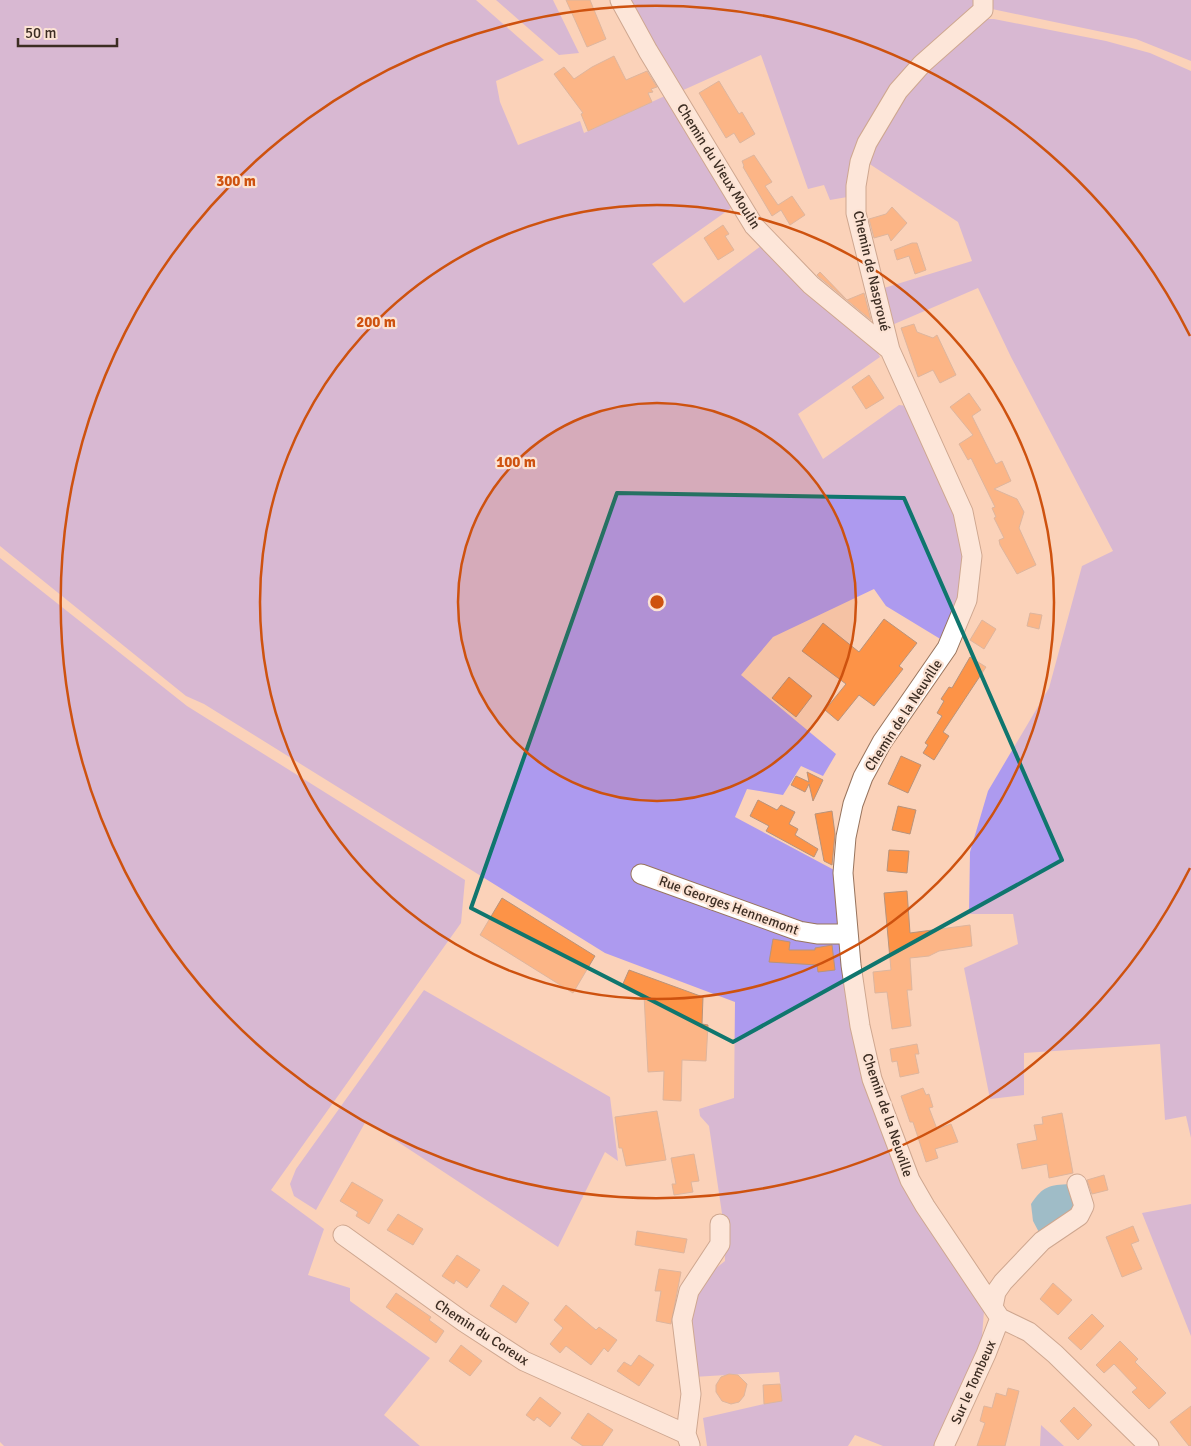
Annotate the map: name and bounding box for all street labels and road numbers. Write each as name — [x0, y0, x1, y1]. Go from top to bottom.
street label: Chemin du Vieux Moulin — [673, 100, 764, 232]
street label: Chemin de Nasproué — [849, 209, 894, 333]
street label: Chemin de la Neuville — [861, 656, 946, 774]
street label: Rue Georges Hennemont — [657, 872, 801, 939]
street label: Chemin de la Neuville — [858, 1051, 917, 1179]
street label: Chemin du Coreux — [432, 1296, 532, 1369]
street label: Sur le Tombeux — [947, 1337, 1000, 1427]

